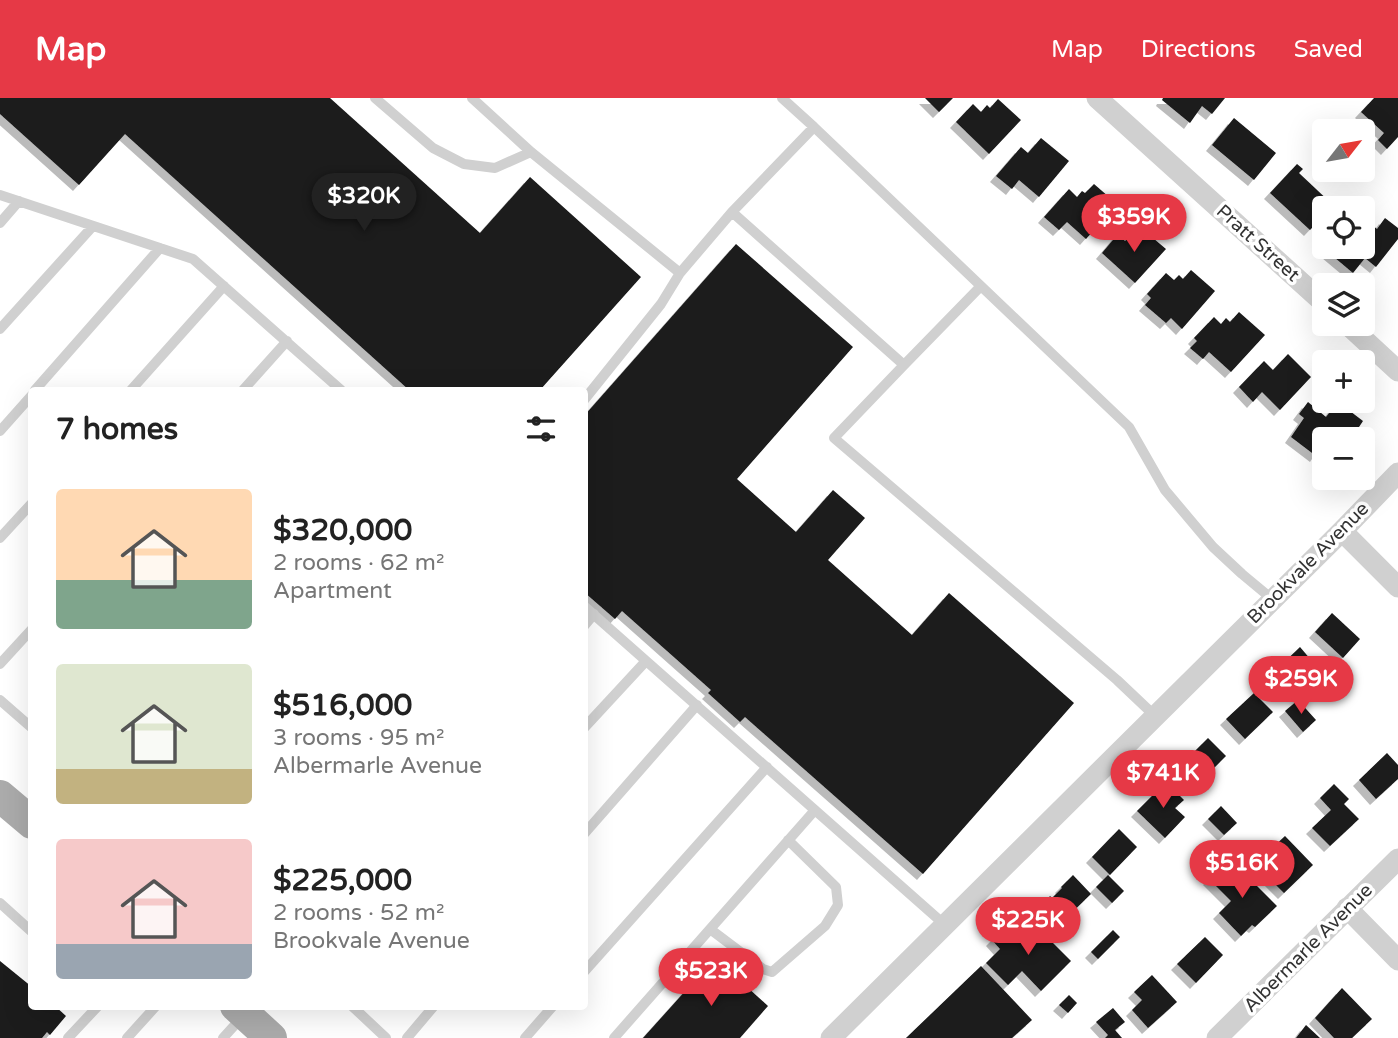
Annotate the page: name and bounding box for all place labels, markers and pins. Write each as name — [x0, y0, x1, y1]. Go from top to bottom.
pin: $320K — [315, 174, 413, 233]
pin: $359K — [1085, 194, 1183, 254]
pin: $259K — [1252, 656, 1350, 716]
pin: $741K — [1114, 750, 1212, 810]
pin: $516K — [1193, 840, 1291, 900]
pin: $225K — [979, 898, 1077, 957]
pin: $523K — [662, 948, 760, 1008]

